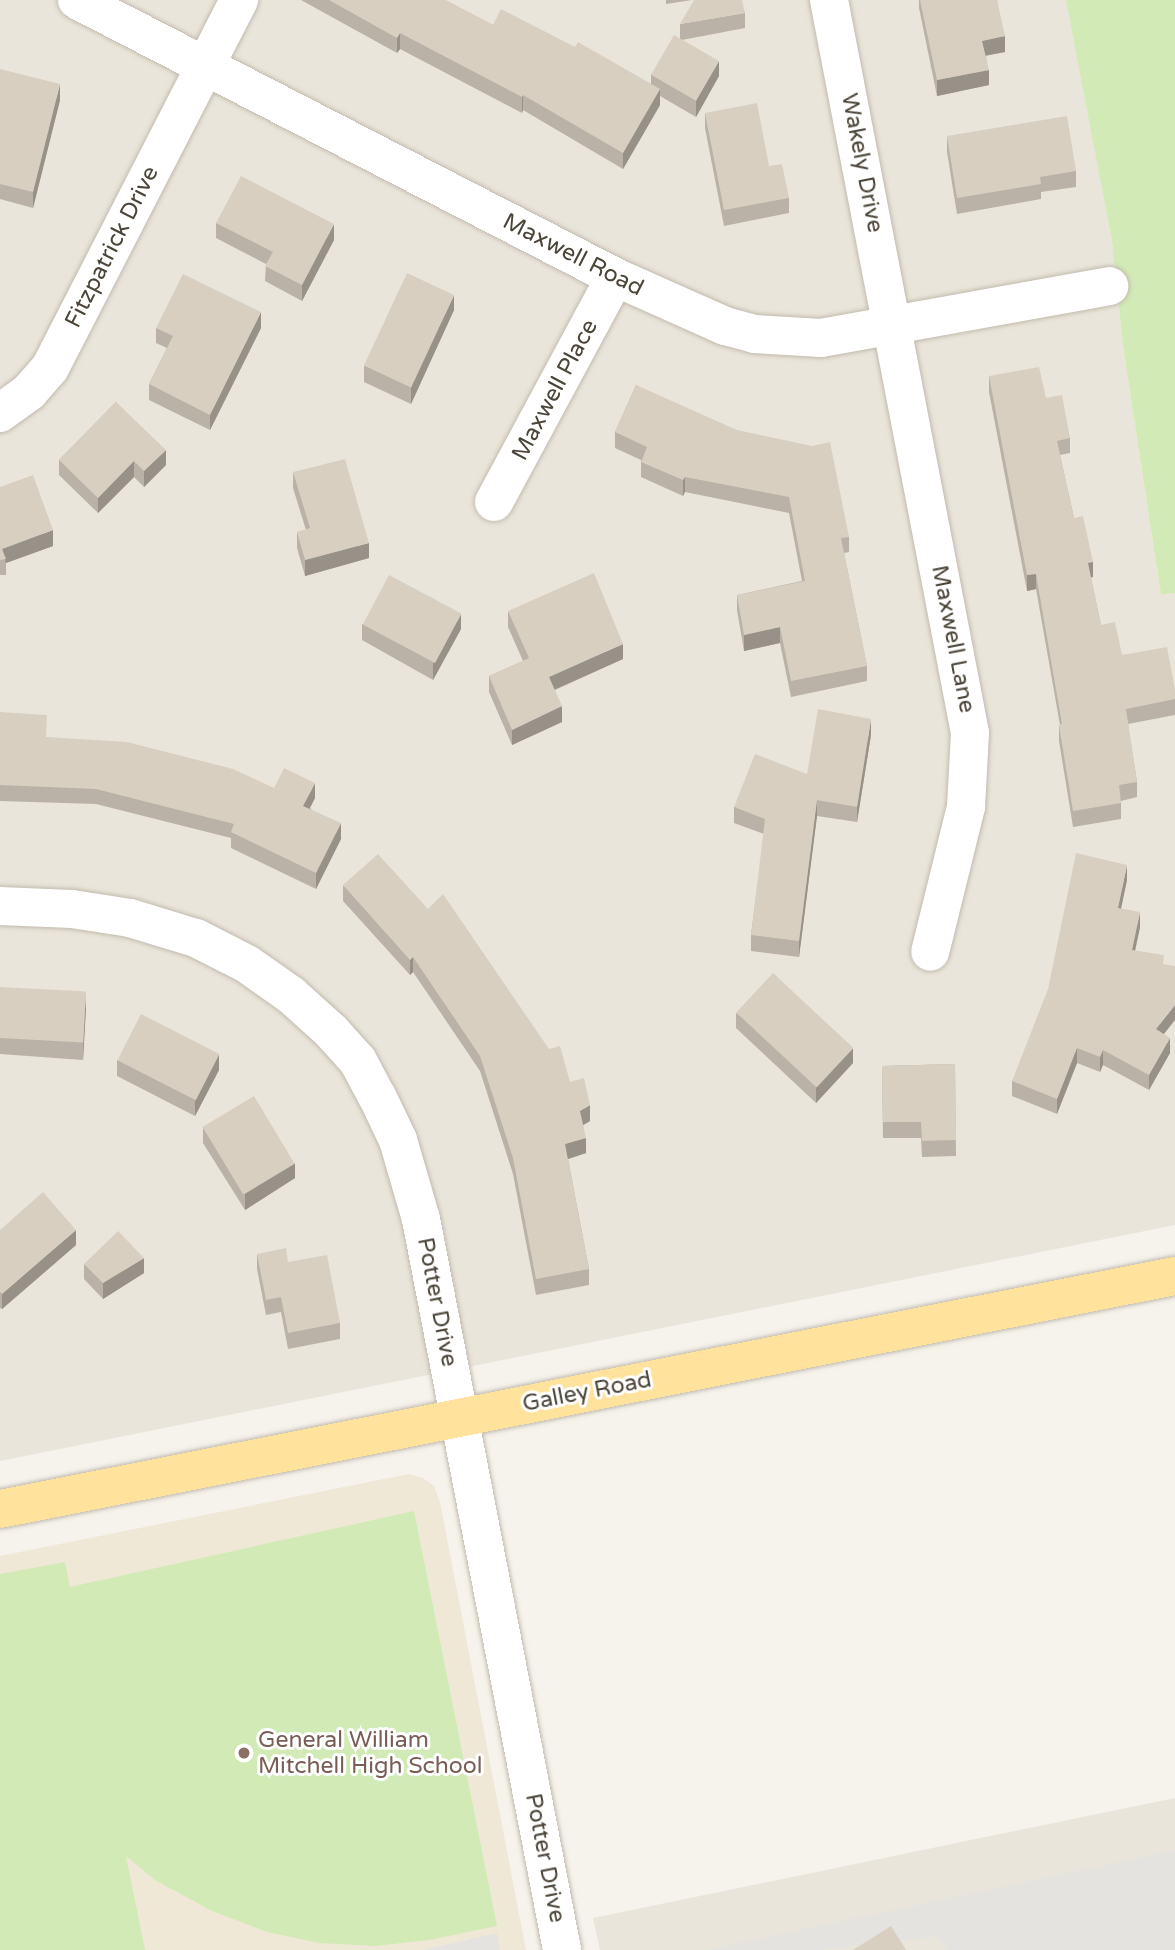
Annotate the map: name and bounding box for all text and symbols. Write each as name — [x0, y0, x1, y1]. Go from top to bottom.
street label: Wakely Drive — [835, 91, 889, 235]
street label: Fitzpatrick Drive — [59, 162, 165, 332]
street label: Maxwell Road — [498, 208, 648, 302]
street label: Maxwell Place — [506, 315, 604, 465]
street label: Maxwell Lane — [925, 563, 981, 715]
street label: Potter Drive — [411, 1235, 463, 1369]
street label: Galley Road — [520, 1366, 654, 1418]
place label: General William Mitchell High School — [258, 1726, 483, 1780]
marker: General William Mitchell High School — [236, 1745, 252, 1761]
street label: Potter Drive — [519, 1791, 571, 1925]

